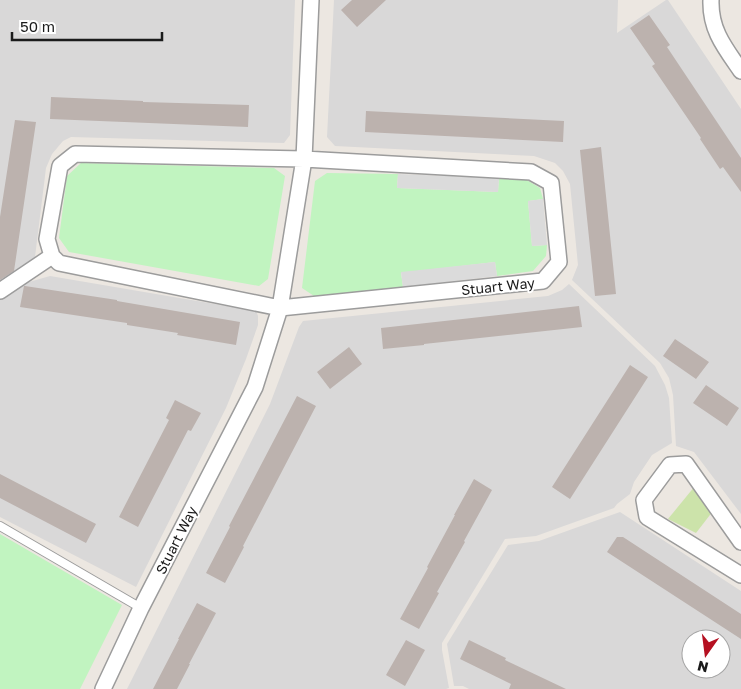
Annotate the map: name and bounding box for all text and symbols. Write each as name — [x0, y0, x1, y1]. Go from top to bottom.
scale bar — [12, 10, 162, 42]
text: 50 m — [20, 17, 55, 35]
street label: Stuart Way — [460, 274, 536, 298]
street label: Stuart Way — [152, 503, 200, 577]
north arrow — [681, 629, 731, 679]
text: N — [696, 658, 710, 677]

